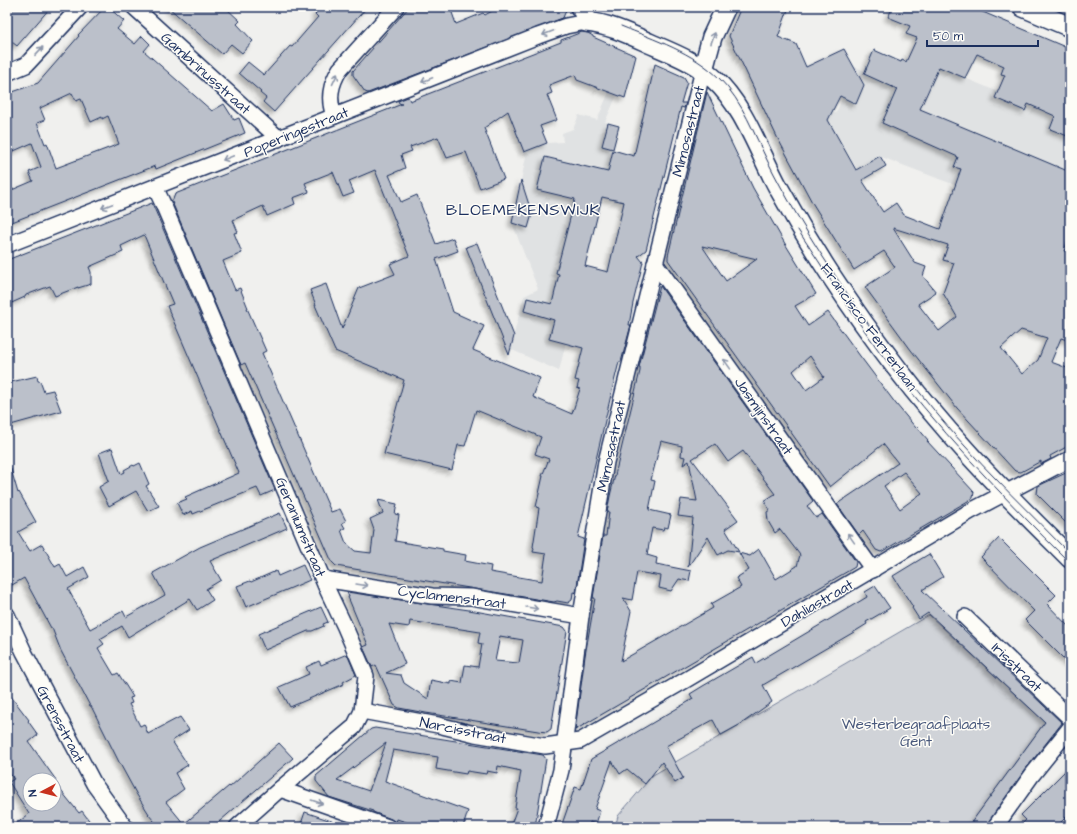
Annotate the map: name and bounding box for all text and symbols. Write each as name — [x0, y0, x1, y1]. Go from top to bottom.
scale bar — [927, 22, 1038, 48]
street label: Gambrinusstraat — [156, 27, 255, 119]
text: 50 m — [933, 28, 964, 45]
one-way arrow — [543, 29, 555, 37]
one-way arrow — [709, 32, 717, 44]
one-way arrow — [34, 46, 43, 56]
one-way arrow — [332, 73, 339, 85]
one-way arrow — [422, 76, 434, 84]
street label: Mimosastraat — [667, 83, 710, 179]
street label: Poperingestraat — [241, 102, 352, 164]
one-way arrow — [223, 155, 235, 163]
district label: BLOEMEKENSWIJK — [446, 199, 600, 221]
one-way arrow — [102, 203, 114, 210]
street label: Francisco Ferrerlaan — [815, 259, 923, 396]
one-way arrow — [723, 358, 731, 369]
street label: Jasmijnstraat — [729, 373, 798, 459]
street label: Mimosastraat — [592, 398, 631, 494]
street label: Geraniumstraat — [270, 474, 331, 580]
one-way arrow — [847, 533, 855, 544]
street label: Dahliastraat — [777, 574, 857, 633]
street label: Cyclamenstraat — [397, 580, 507, 616]
one-way arrow — [355, 581, 368, 589]
one-way arrow — [525, 604, 538, 612]
street label: Irisstraat — [987, 638, 1047, 697]
street label: Grensstraat — [31, 682, 90, 767]
street label: Narcisstraat — [418, 712, 508, 749]
park label: Westerbegraafplaats Gent — [842, 714, 991, 752]
north arrow — [22, 772, 62, 812]
text: N — [25, 789, 40, 797]
one-way arrow — [310, 799, 323, 806]

